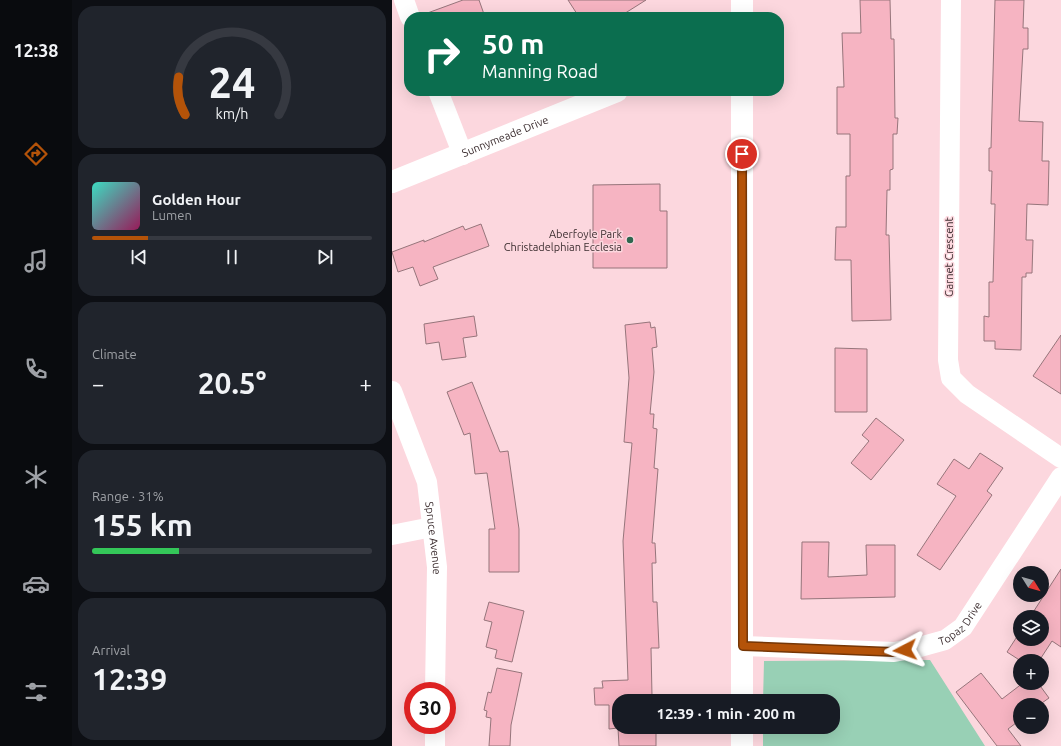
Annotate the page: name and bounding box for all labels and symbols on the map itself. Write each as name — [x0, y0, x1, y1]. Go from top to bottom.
street label: Sunnymeade Drive — [460, 113, 550, 159]
pin — [725, 137, 759, 171]
street label: Garnet Crescent — [943, 216, 955, 297]
place label: Aberfoyle Park Christadelphian Ecclesia — [504, 228, 622, 253]
marker: Aberfoyle Park Christadelphian Ecclesia — [625, 235, 635, 245]
street label: Spruce Avenue — [423, 501, 443, 575]
north arrow — [1013, 566, 1049, 602]
street label: Topaz Drive — [937, 599, 984, 647]
position arrow — [884, 629, 926, 671]
speed limit sign: 30 — [404, 682, 456, 734]

